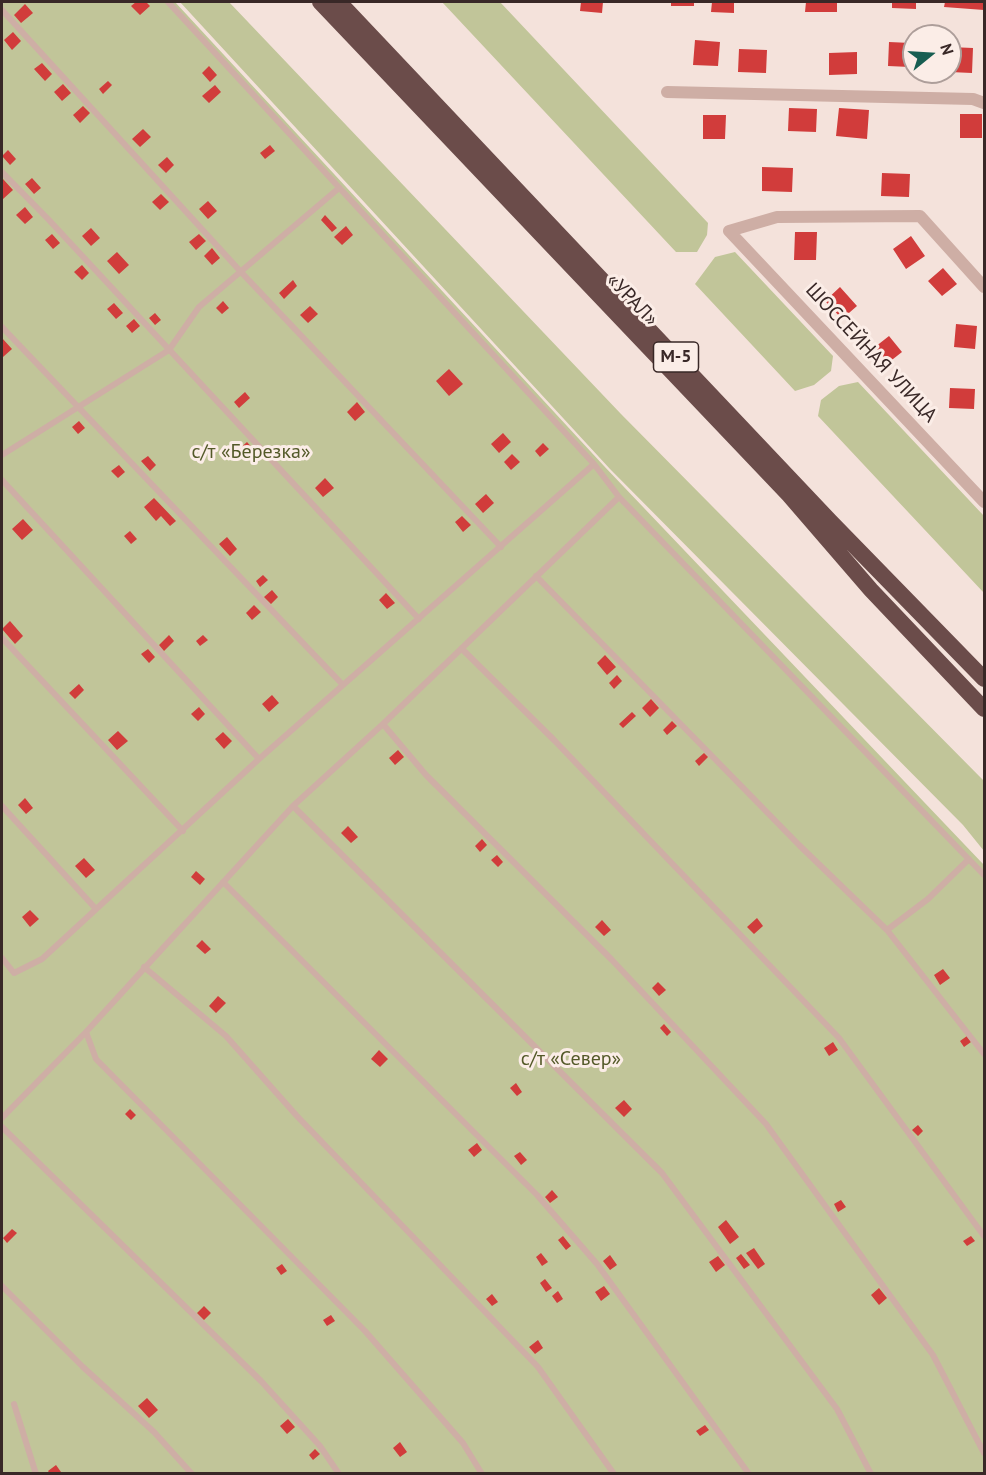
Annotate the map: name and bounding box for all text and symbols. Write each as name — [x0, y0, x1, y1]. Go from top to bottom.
north arrow — [902, 24, 962, 84]
text: N — [936, 41, 958, 57]
street label: «УРАЛ» — [601, 269, 663, 331]
street label: ШОССЕЙНАЯ УЛИЦА — [800, 278, 942, 428]
road number: М-5 — [654, 342, 698, 372]
park label: с/т «Березка» — [192, 440, 310, 464]
park label: с/т «Север» — [521, 1047, 621, 1071]

